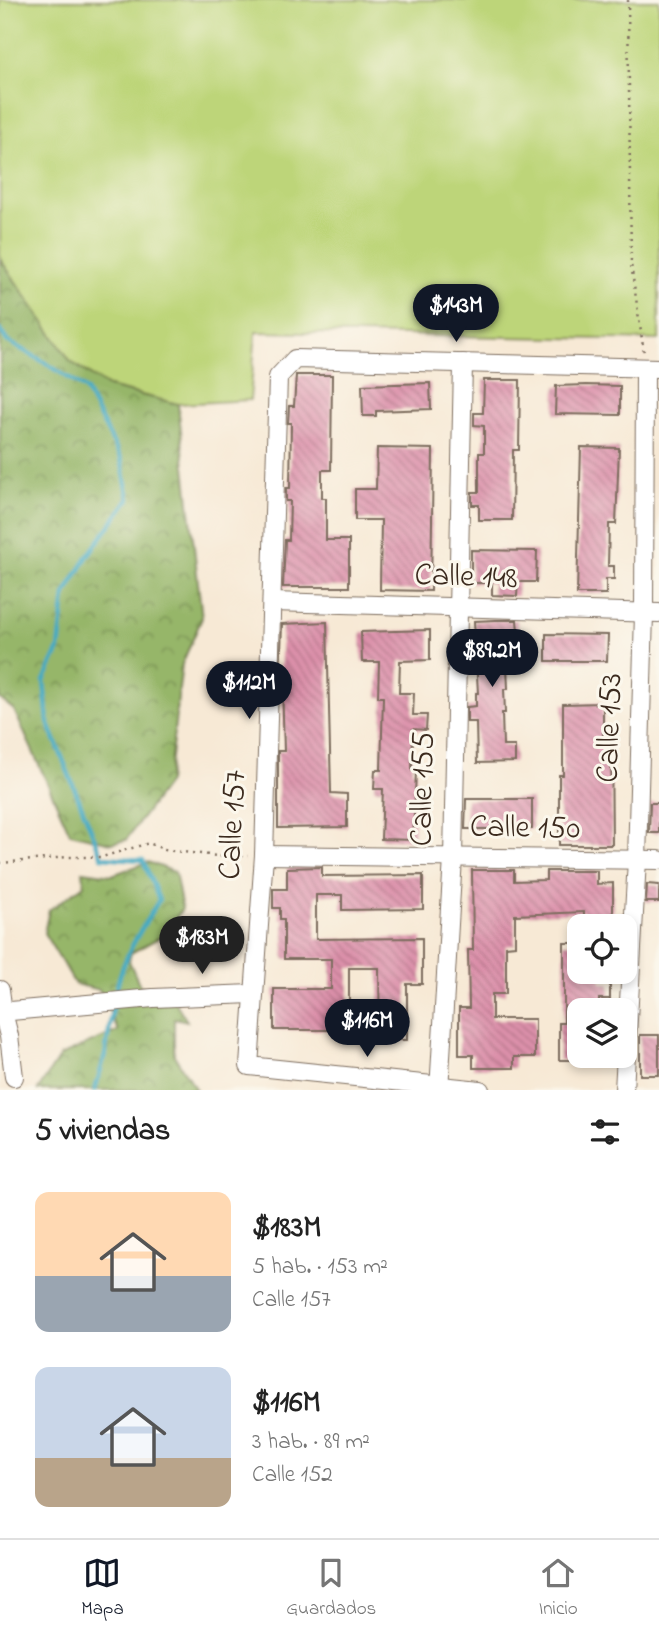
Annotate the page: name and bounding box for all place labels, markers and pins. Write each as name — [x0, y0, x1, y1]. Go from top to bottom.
pin: $143M — [407, 284, 505, 344]
pin: $89.2M — [435, 630, 549, 689]
pin: $112M — [200, 662, 298, 721]
pin: $183M — [153, 916, 251, 976]
pin: $116M — [318, 1000, 416, 1059]

